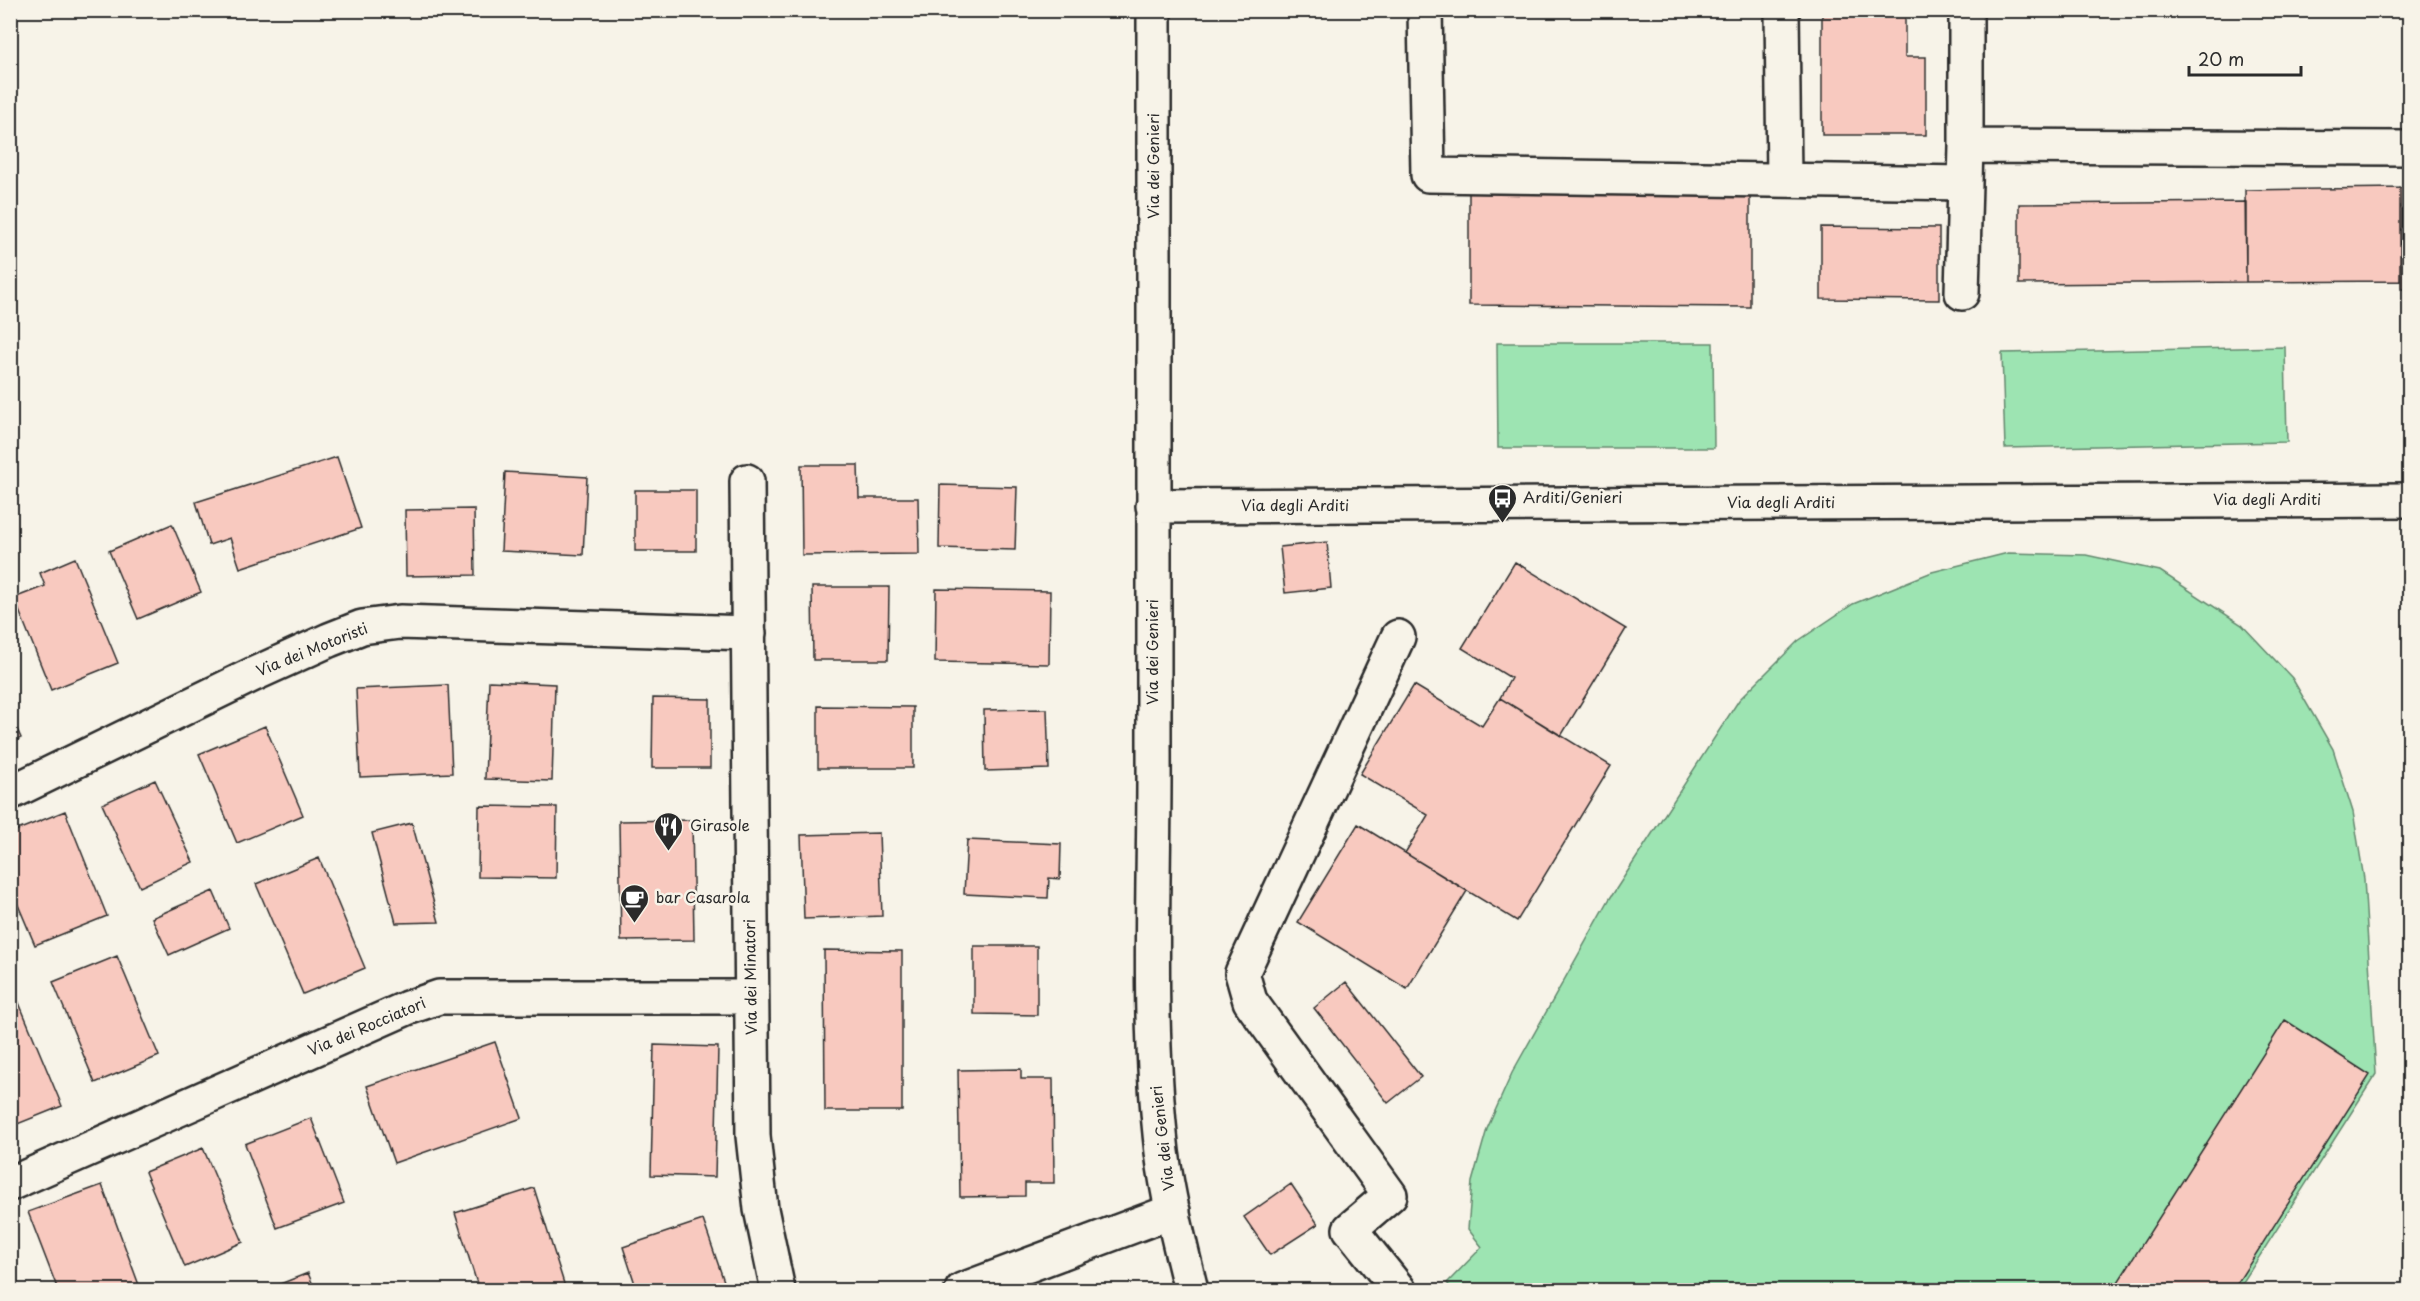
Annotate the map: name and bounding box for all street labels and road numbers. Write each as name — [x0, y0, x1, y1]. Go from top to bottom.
street label: Via dei Genieri — [1141, 113, 1164, 219]
street label: Via degli Arditi — [2213, 487, 2321, 510]
street label: Via degli Arditi — [1727, 490, 1835, 513]
street label: Via degli Arditi — [1241, 493, 1349, 516]
street label: Via dei Genieri — [1140, 599, 1163, 705]
street label: Via dei Motoristi — [252, 616, 371, 681]
street label: Via dei Minatori — [737, 919, 762, 1035]
street label: Via dei Rocciatori — [304, 990, 429, 1061]
street label: Via dei Genieri — [1144, 1084, 1179, 1192]

